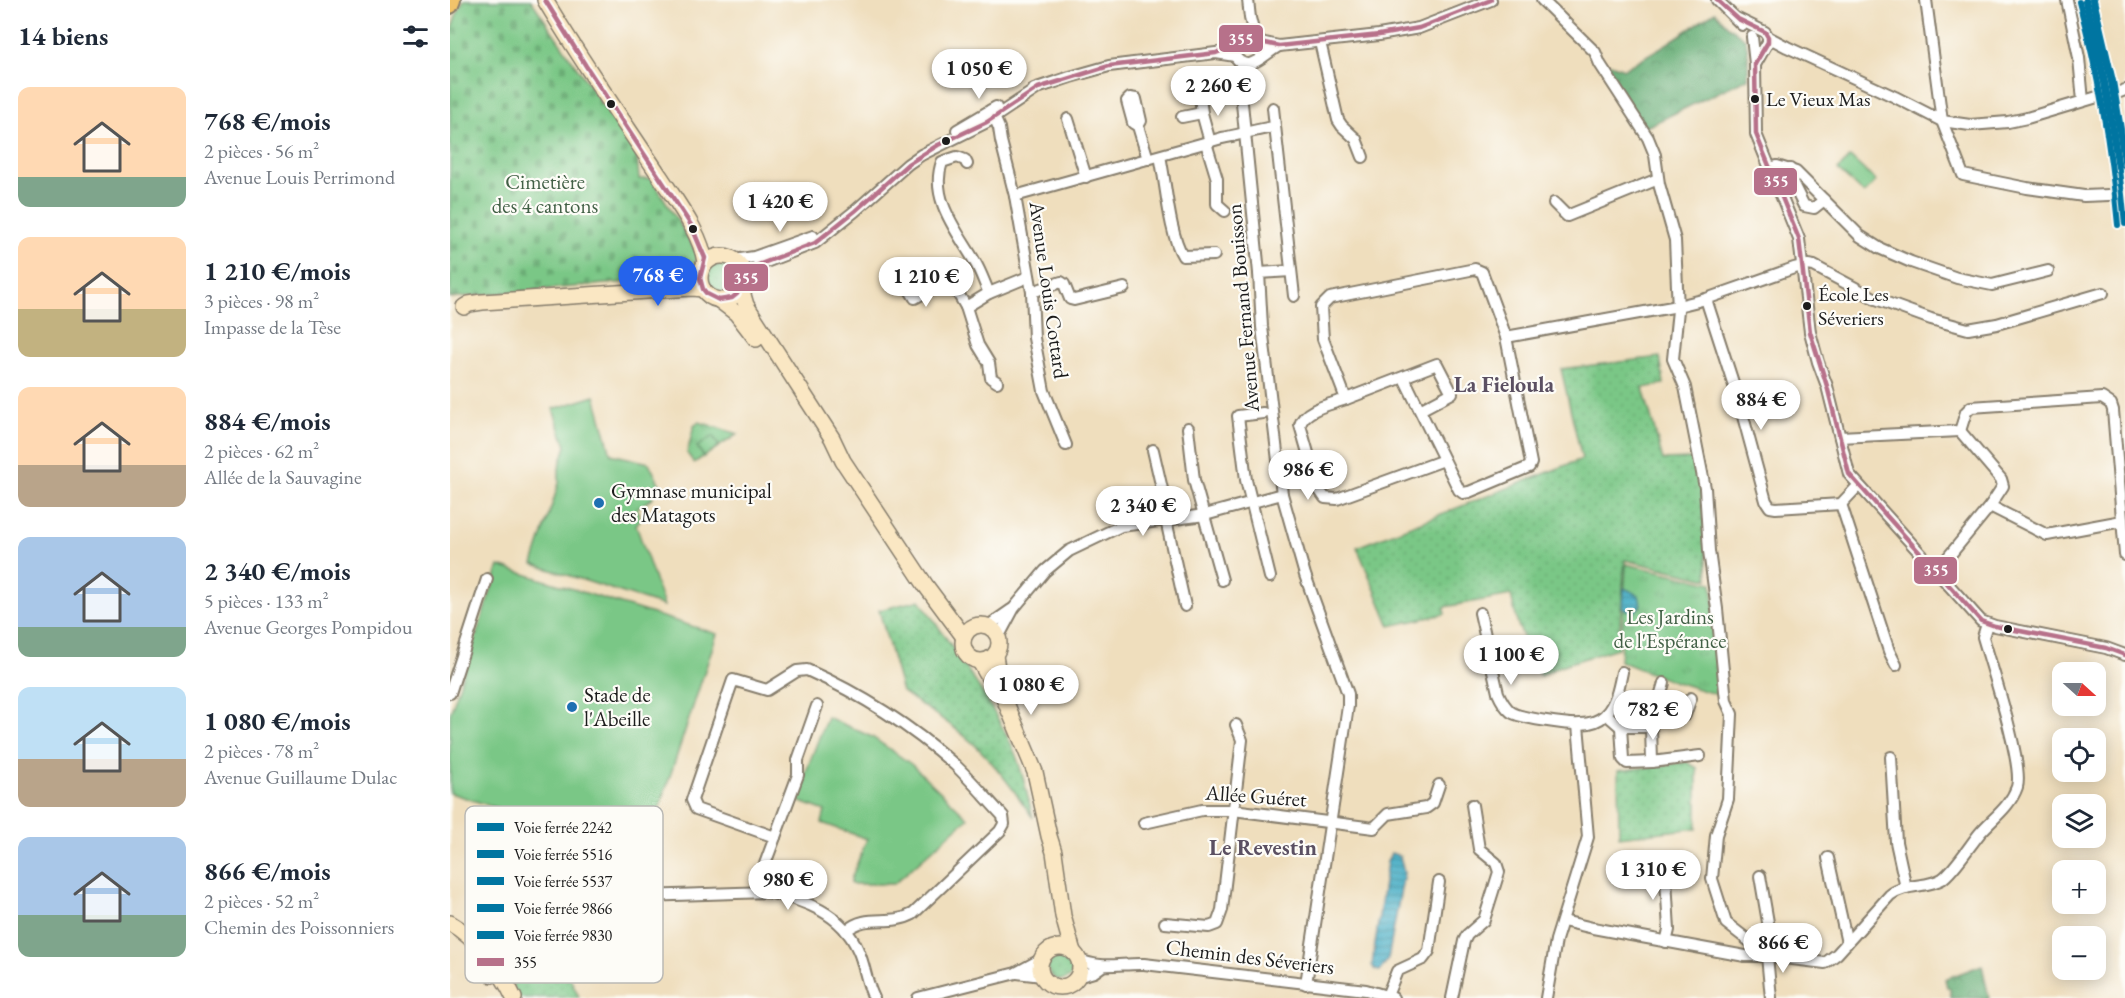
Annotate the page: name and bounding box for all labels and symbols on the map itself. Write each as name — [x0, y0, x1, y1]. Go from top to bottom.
line badge: 355 — [1218, 24, 1264, 53]
text: 355 — [1228, 29, 1254, 50]
pin: 1 050 € — [924, 49, 1034, 100]
pin: 2 260 € — [1163, 66, 1273, 117]
place label: Le Vieux Mas — [1766, 86, 1870, 112]
marker: Le Vieux Mas — [1749, 93, 1761, 105]
unlabelled marker — [605, 98, 617, 110]
unlabelled marker — [940, 135, 952, 147]
line badge: 355 — [1753, 167, 1798, 196]
park label: Cimetière des 4 cantons — [492, 168, 599, 219]
text: 355 — [1763, 171, 1789, 192]
pin: 1 420 € — [725, 182, 835, 233]
street label: Avenue Louis Cottard — [1024, 199, 1075, 381]
street label: Avenue Fernand Bouisson — [1220, 203, 1265, 414]
unlabelled marker — [687, 223, 699, 235]
pin: 768 € — [616, 256, 700, 307]
pin: 1 210 € — [871, 257, 981, 308]
line badge: 355 — [723, 263, 769, 292]
text: 355 — [733, 268, 759, 289]
place label: École Les Séveriers — [1818, 281, 1889, 331]
marker: École Les Séveriers — [1801, 300, 1813, 312]
district label: La Fieloula — [1454, 370, 1555, 399]
pin: 884 € — [1719, 380, 1803, 431]
pin: 986 € — [1266, 450, 1350, 501]
place label: Gymnase municipal des Matagots — [611, 477, 772, 528]
pin: 2 340 € — [1088, 486, 1198, 537]
marker: Gymnase municipal des Matagots — [592, 496, 606, 510]
line badge: 355 — [1913, 556, 1958, 585]
text: 355 — [1923, 560, 1949, 581]
park label: Les Jardins de l'Espérance — [1614, 603, 1726, 654]
unlabelled marker — [2002, 623, 2014, 635]
pin: 1 100 € — [1456, 635, 1566, 686]
north arrow — [2052, 662, 2106, 716]
pin: 1 080 € — [976, 665, 1086, 716]
place label: Stade de l'Abeille — [584, 681, 651, 732]
pin: 782 € — [1611, 690, 1695, 741]
marker: Stade de l'Abeille — [565, 700, 579, 714]
street label: Allée Guéret — [1204, 778, 1308, 813]
legend — [465, 806, 663, 983]
text: Voie ferrée 2242 — [514, 817, 613, 838]
district label: Le Revestin — [1209, 833, 1317, 862]
text: Voie ferrée 5516 — [514, 844, 613, 865]
pin: 1 310 € — [1598, 850, 1708, 901]
pin: 980 € — [746, 860, 830, 911]
text: Voie ferrée 5537 — [514, 871, 613, 892]
text: Voie ferrée 9866 — [514, 898, 613, 919]
pin: 866 € — [1741, 923, 1825, 974]
text: Voie ferrée 9830 — [514, 925, 613, 946]
street label: Chemin des Séveriers — [1164, 933, 1336, 980]
text: 355 — [514, 952, 537, 973]

